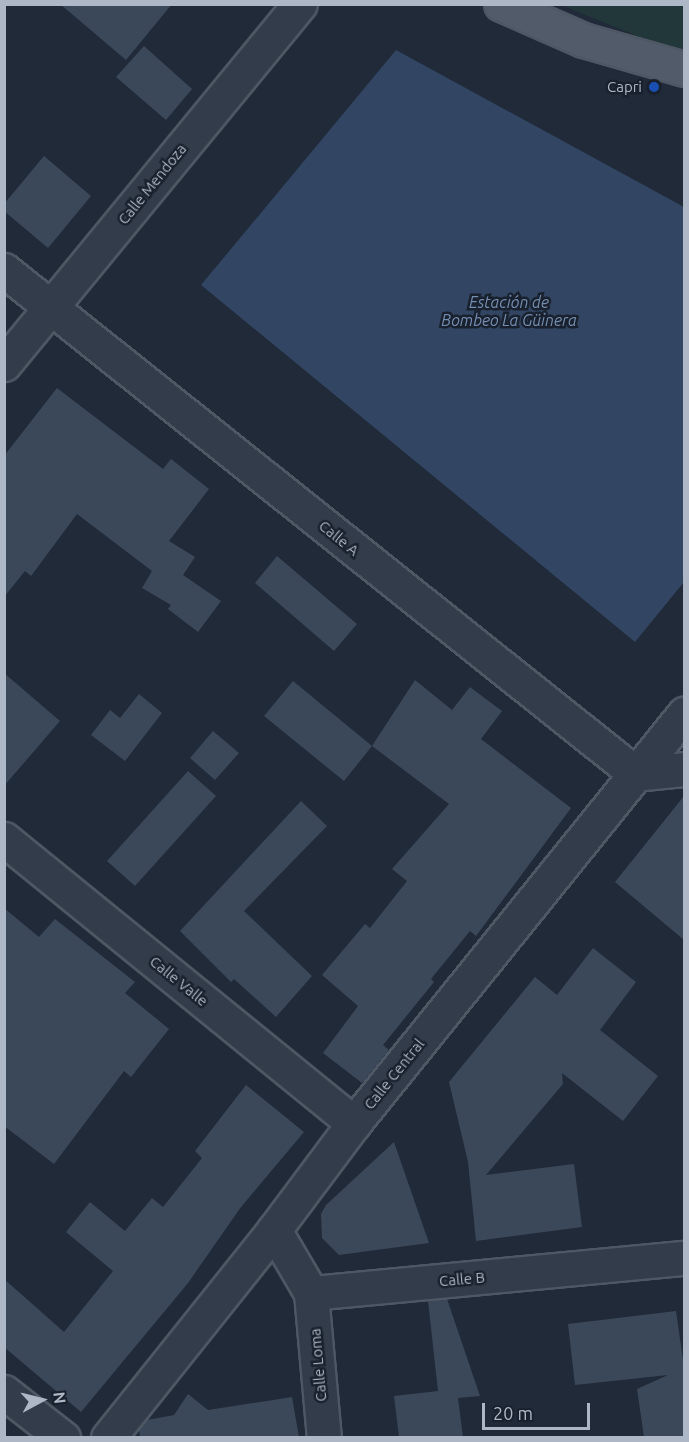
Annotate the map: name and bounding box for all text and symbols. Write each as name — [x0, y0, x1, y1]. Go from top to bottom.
place label: Capri — [607, 78, 642, 96]
marker: Capri — [647, 80, 661, 94]
street label: Calle Mendoza — [114, 140, 190, 228]
water label: Estación de Bombeo La Güinera — [441, 292, 577, 330]
street label: Calle A — [315, 516, 363, 560]
street label: Calle Valle — [146, 952, 212, 1010]
street label: Calle Central — [360, 1035, 428, 1113]
street label: Calle B — [438, 1268, 486, 1290]
street label: Calle Loma — [306, 1328, 330, 1402]
north arrow — [12, 1370, 72, 1430]
text: N — [50, 1391, 70, 1405]
scale bar — [485, 1391, 593, 1429]
text: 20 m — [493, 1403, 533, 1423]

